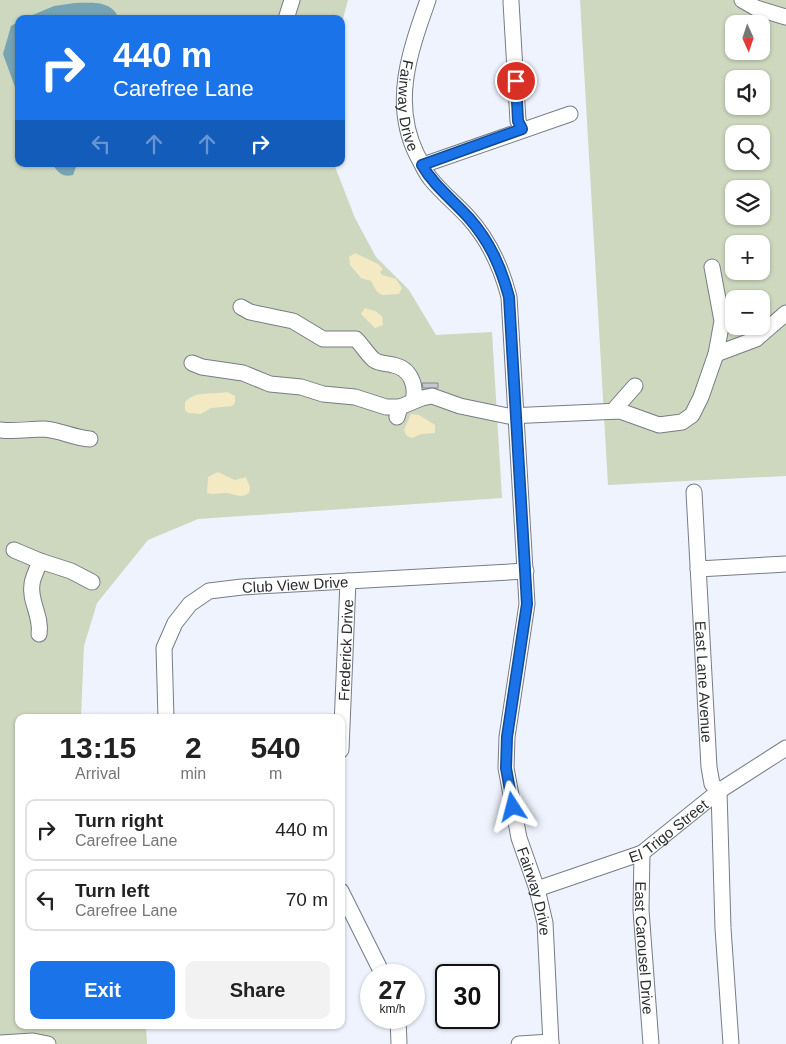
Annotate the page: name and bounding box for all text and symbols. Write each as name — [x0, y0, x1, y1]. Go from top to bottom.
north arrow — [725, 15, 770, 60]
map controls — [725, 15, 770, 335]
icon: right — [30, 35, 95, 100]
text: 440 m — [113, 35, 212, 74]
street label: Fairway Drive — [396, 59, 423, 153]
pin — [495, 60, 537, 102]
icon: arrive — [502, 67, 530, 95]
button: sound — [725, 70, 770, 115]
text: Carefree Lane — [113, 76, 254, 101]
button: search — [725, 125, 770, 170]
icon: left — [87, 130, 115, 158]
icon: ahead — [140, 130, 168, 158]
icon: ahead — [193, 130, 221, 158]
icon: right — [246, 130, 274, 158]
button: layers — [725, 180, 770, 225]
button: + — [725, 235, 770, 280]
button: − — [725, 290, 770, 335]
street label: Club View Drive — [241, 573, 349, 595]
street label: Frederick Drive — [335, 599, 356, 701]
street label: East Lane Avenue — [693, 621, 716, 743]
text: 13:15 — [59, 731, 136, 764]
text: 2 — [185, 731, 202, 764]
text: 540 — [251, 731, 301, 764]
text: Arrival — [75, 765, 120, 782]
text: min — [180, 765, 206, 782]
text: m — [269, 765, 282, 782]
position arrow — [486, 780, 538, 832]
street label: El Trigo Street — [626, 795, 712, 865]
text: Turn right — [75, 810, 163, 831]
icon: right — [32, 816, 60, 844]
text: 440 m — [275, 819, 328, 840]
text: Carefree Lane — [75, 832, 177, 849]
street label: Fairway Drive — [514, 845, 554, 936]
text: Turn left — [75, 880, 150, 901]
street label: East Carousel Drive — [632, 881, 657, 1015]
icon: left — [32, 886, 60, 914]
text: 70 m — [286, 889, 328, 910]
text: Carefree Lane — [75, 902, 177, 919]
button: Exit — [30, 961, 175, 1019]
button: Share — [185, 961, 330, 1019]
speed limit sign: 30 — [435, 964, 500, 1029]
text: 27 — [379, 976, 406, 1004]
text: km/h — [379, 1002, 406, 1016]

